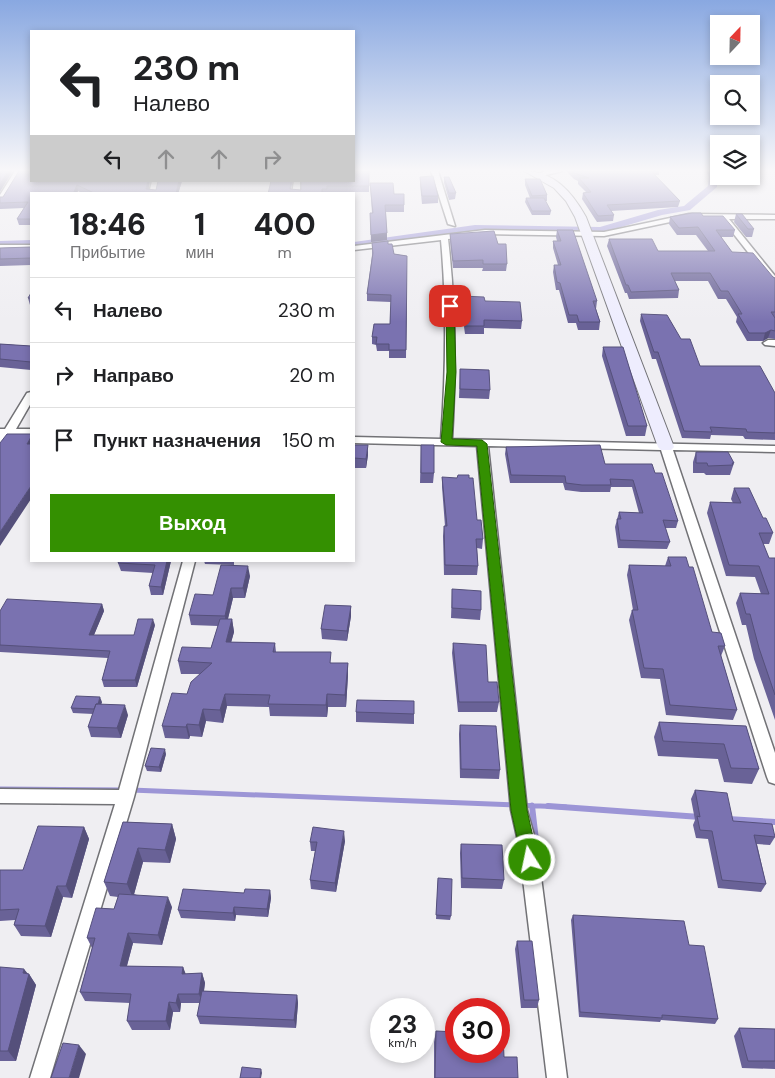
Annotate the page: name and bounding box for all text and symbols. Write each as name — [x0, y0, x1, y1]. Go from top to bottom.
north arrow — [710, 15, 760, 65]
map controls — [710, 15, 760, 185]
text: 230 m — [133, 45, 240, 91]
icon: left — [50, 50, 115, 115]
button: search — [710, 75, 760, 125]
text: Налево — [133, 89, 210, 118]
button: layers — [710, 135, 760, 185]
icon: left — [99, 145, 127, 173]
icon: ahead — [152, 145, 180, 173]
icon: ahead — [205, 145, 233, 173]
icon: right — [258, 145, 286, 173]
text: 18:46 — [69, 205, 146, 244]
text: 1 — [194, 205, 205, 244]
text: 400 — [254, 205, 316, 244]
text: Прибытие — [70, 242, 145, 263]
text: мин — [185, 242, 214, 263]
text: m — [277, 242, 292, 263]
pin — [429, 285, 471, 327]
icon: arrive — [436, 292, 464, 320]
icon: left — [50, 296, 78, 324]
text: Налево — [93, 298, 163, 323]
text: 230 m — [278, 298, 335, 323]
icon: right — [50, 361, 78, 389]
text: Направо — [93, 363, 174, 388]
text: 20 m — [289, 363, 335, 388]
icon: arrive — [50, 426, 78, 454]
text: Пункт назначения — [93, 428, 261, 453]
text: 150 m — [283, 428, 335, 453]
button: Выход — [50, 494, 335, 552]
position arrow — [503, 833, 555, 885]
speed limit sign: 30 — [445, 998, 510, 1063]
text: 23 — [388, 1008, 417, 1041]
text: km/h — [388, 1035, 417, 1051]

